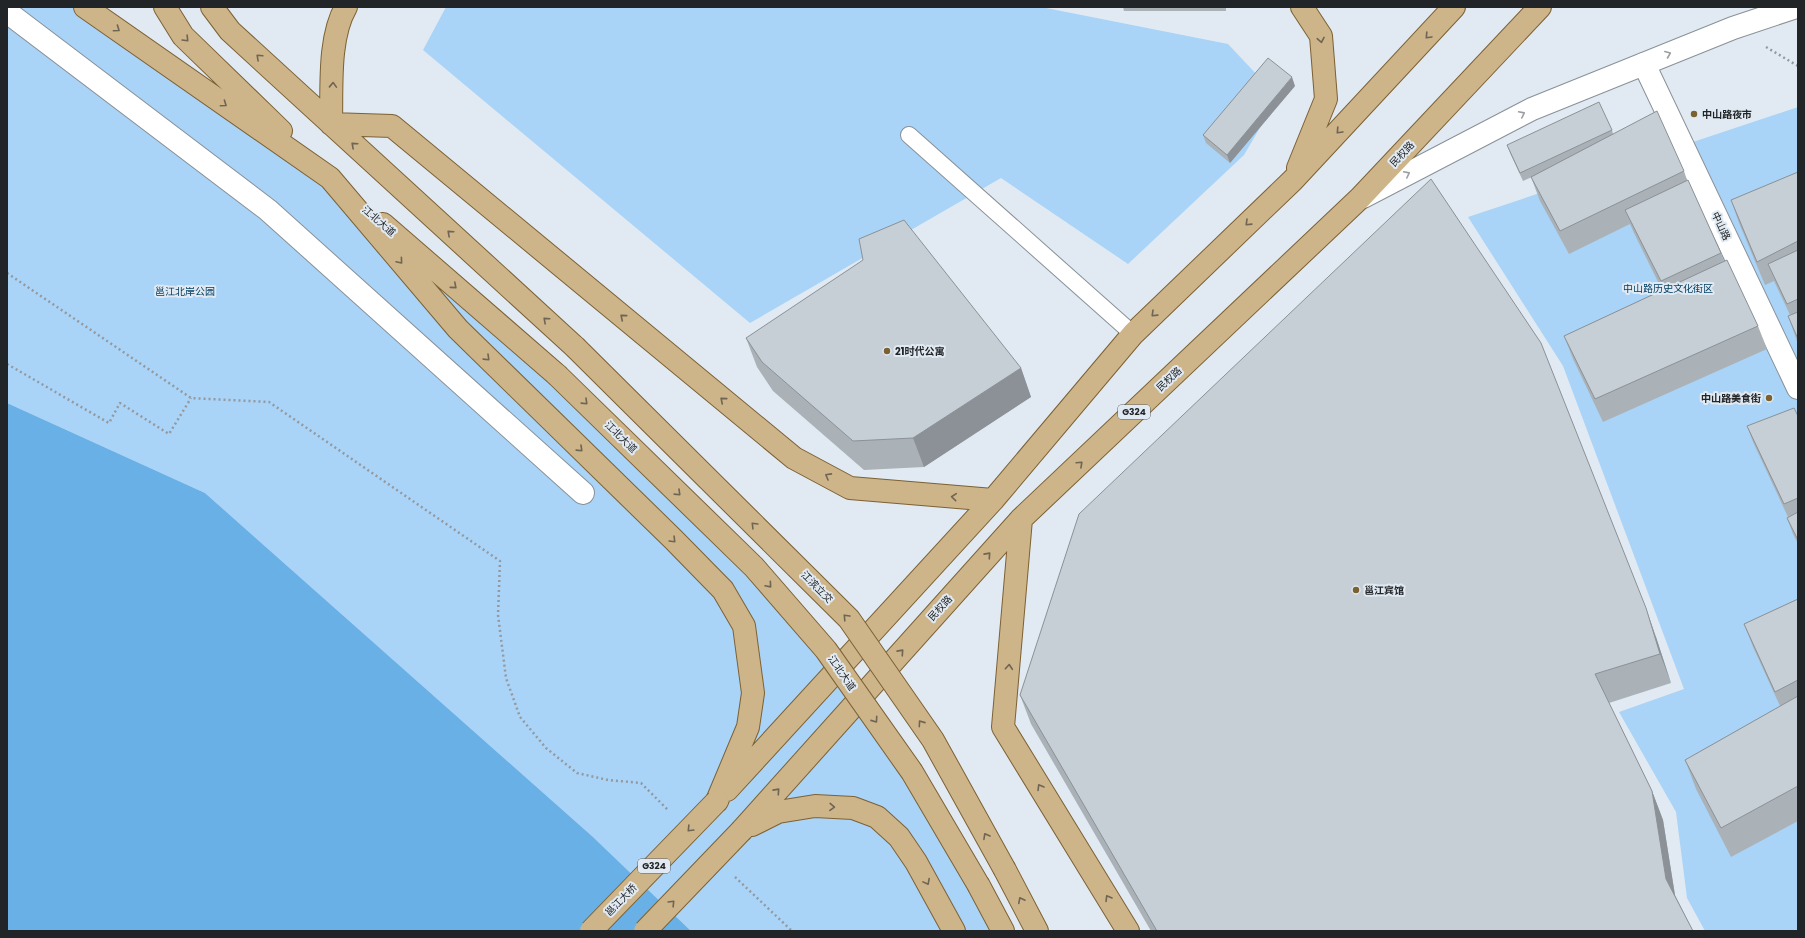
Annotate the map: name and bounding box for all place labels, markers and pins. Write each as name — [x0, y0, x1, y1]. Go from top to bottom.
place label: 中山路夜市 — [1702, 107, 1752, 122]
marker: 中山路夜市 — [1689, 109, 1699, 119]
place label: 21时代公寓 — [895, 344, 944, 359]
marker: 21时代公寓 — [882, 346, 892, 356]
place label: 中山路美食街 — [1701, 391, 1761, 406]
marker: 中山路美食街 — [1764, 393, 1774, 403]
place label: 邕江宾馆 — [1364, 583, 1404, 598]
marker: 邕江宾馆 — [1351, 585, 1361, 595]

